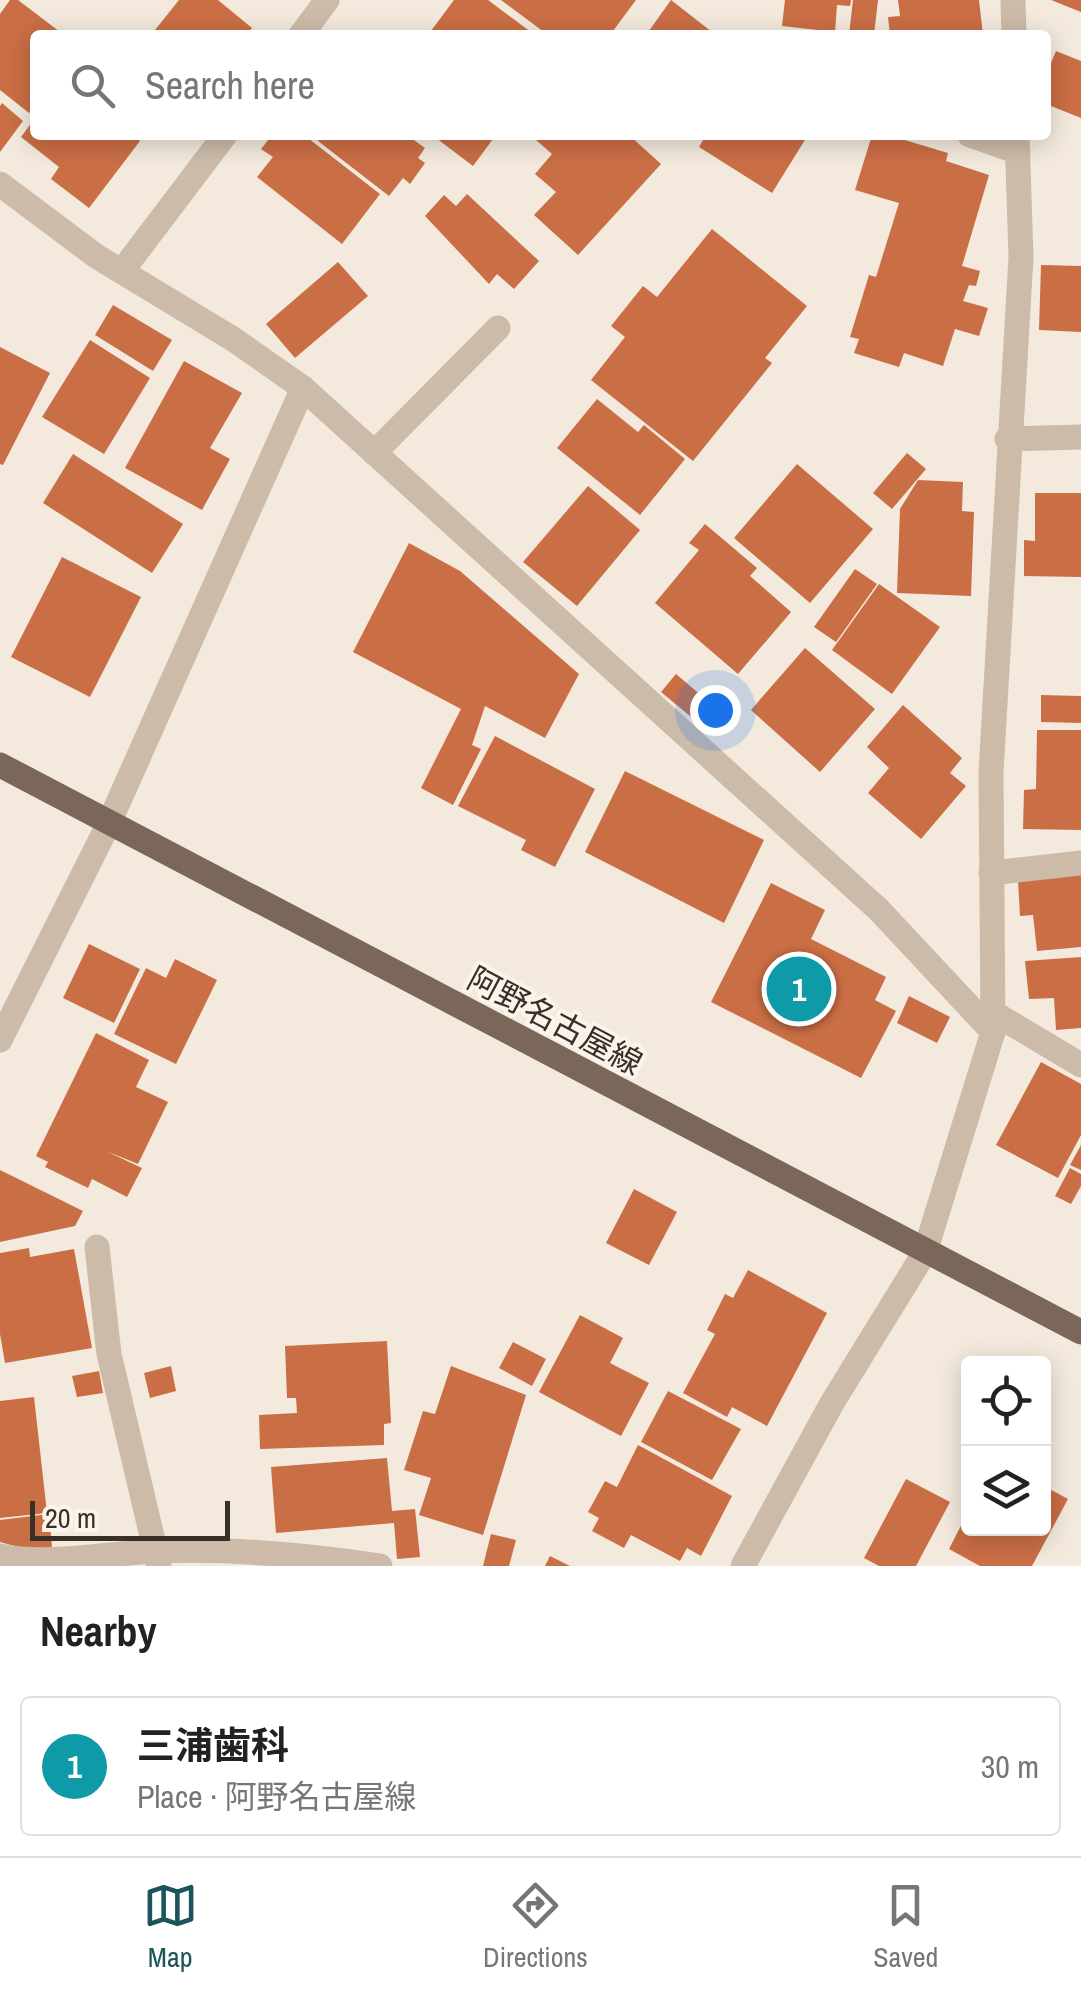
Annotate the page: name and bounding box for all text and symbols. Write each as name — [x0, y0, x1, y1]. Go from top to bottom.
search box — [30, 30, 1051, 140]
icon: search — [65, 58, 120, 113]
text: Search here — [145, 60, 315, 111]
your location — [690, 685, 741, 736]
pin: 1 — [766, 952, 832, 1026]
street label: 阿野名古屋線 — [460, 957, 650, 1085]
map controls — [961, 1356, 1051, 1536]
button: locate — [961, 1356, 1051, 1446]
button: layers — [961, 1446, 1051, 1536]
scale bar — [30, 1496, 230, 1540]
text: 20 m — [45, 1499, 96, 1537]
text: Nearby — [40, 1603, 157, 1659]
text: 三浦歯科 — [137, 1720, 289, 1771]
text: 1 — [67, 1745, 82, 1788]
text: 30 m — [981, 1745, 1039, 1788]
text: Place · 阿野名古屋線 — [137, 1775, 417, 1818]
tab: Map — [143, 1878, 198, 1976]
tab: Directions — [483, 1878, 588, 1976]
tab: Saved — [873, 1878, 938, 1976]

